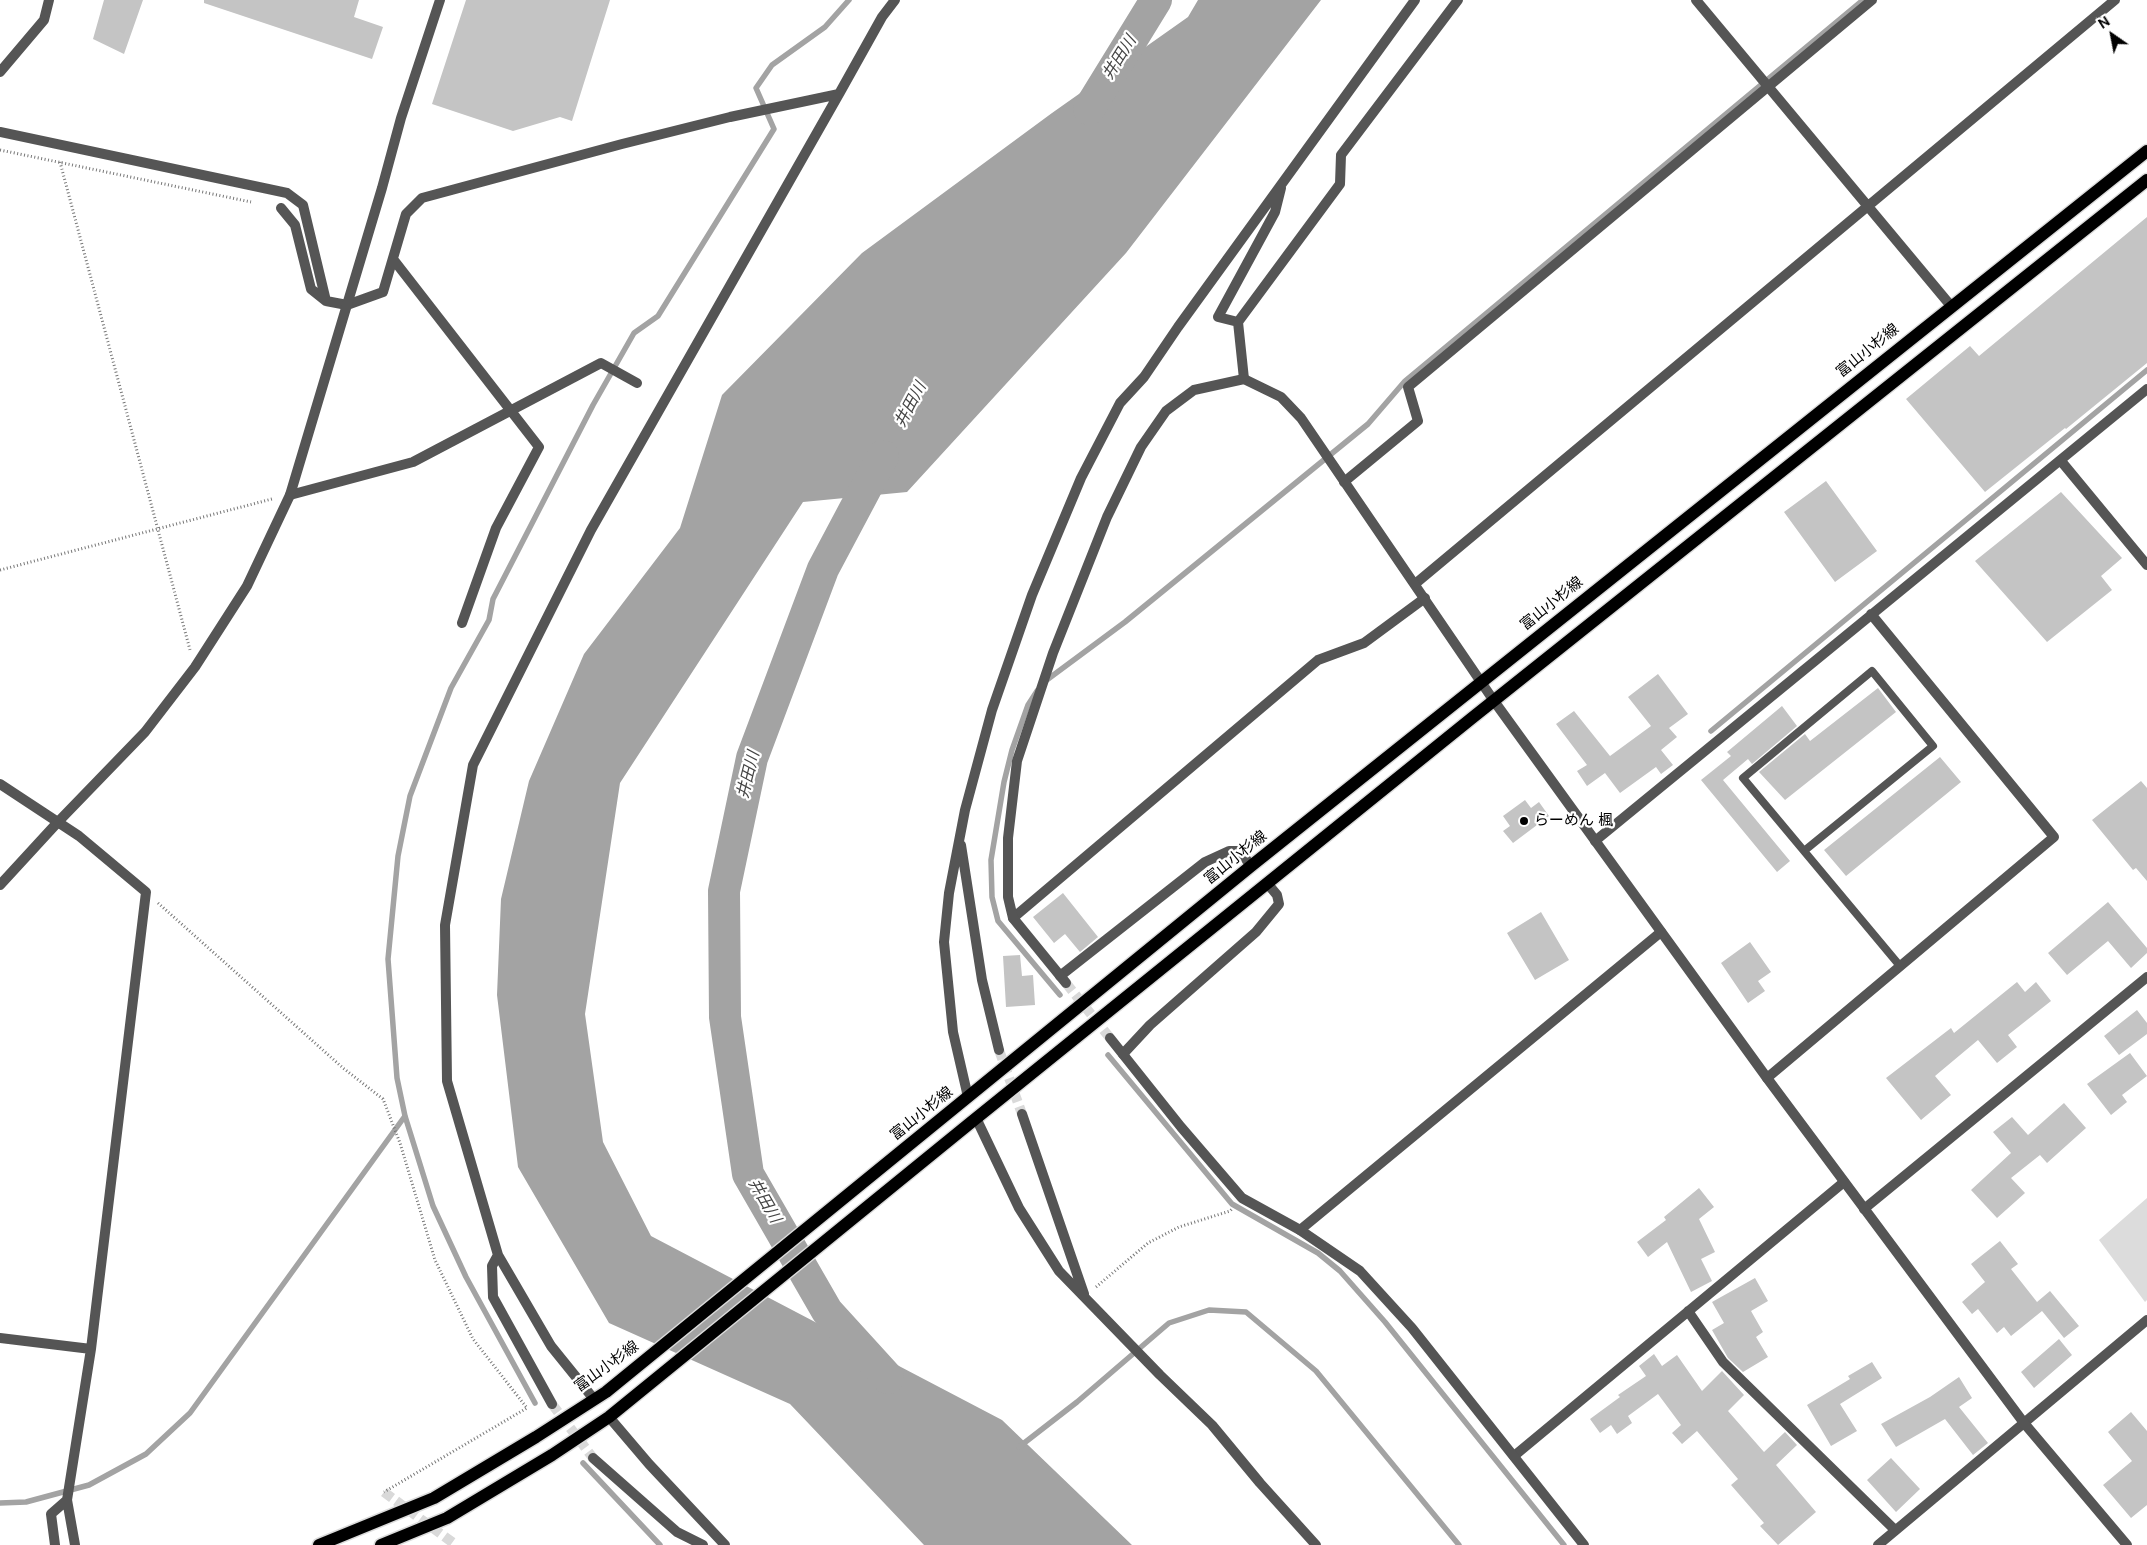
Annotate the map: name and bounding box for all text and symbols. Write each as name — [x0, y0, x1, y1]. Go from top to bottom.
north arrow — [2087, 10, 2137, 60]
text: N — [2095, 12, 2113, 33]
water label: 井田川 — [1099, 33, 1141, 83]
street label: 富山小杉線 — [1833, 320, 1903, 382]
water label: 井田川 — [891, 379, 931, 431]
street label: 富山小杉線 — [1517, 573, 1587, 635]
water label: 井田川 — [734, 749, 764, 801]
place label: らーめん 楓 — [1534, 812, 1613, 830]
marker: らーめん 楓 — [1518, 815, 1530, 827]
street label: 富山小杉線 — [1201, 827, 1271, 889]
street label: 富山小杉線 — [887, 1083, 957, 1145]
water label: 井田川 — [744, 1175, 784, 1227]
street label: 富山小杉線 — [571, 1338, 643, 1396]

